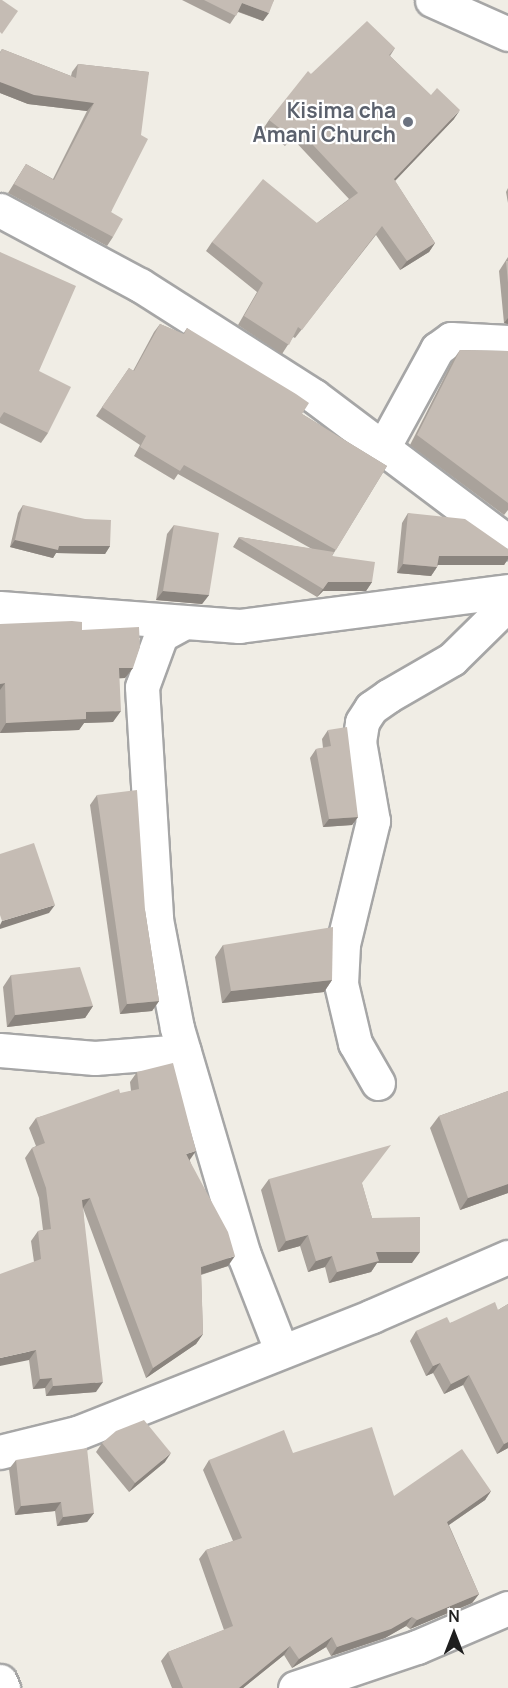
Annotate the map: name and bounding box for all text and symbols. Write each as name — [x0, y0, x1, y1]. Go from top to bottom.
place label: Kisima cha Amani Church — [253, 97, 396, 147]
marker: Kisima cha Amani Church — [401, 115, 415, 129]
north arrow — [424, 1604, 484, 1664]
text: N — [448, 1605, 460, 1627]

